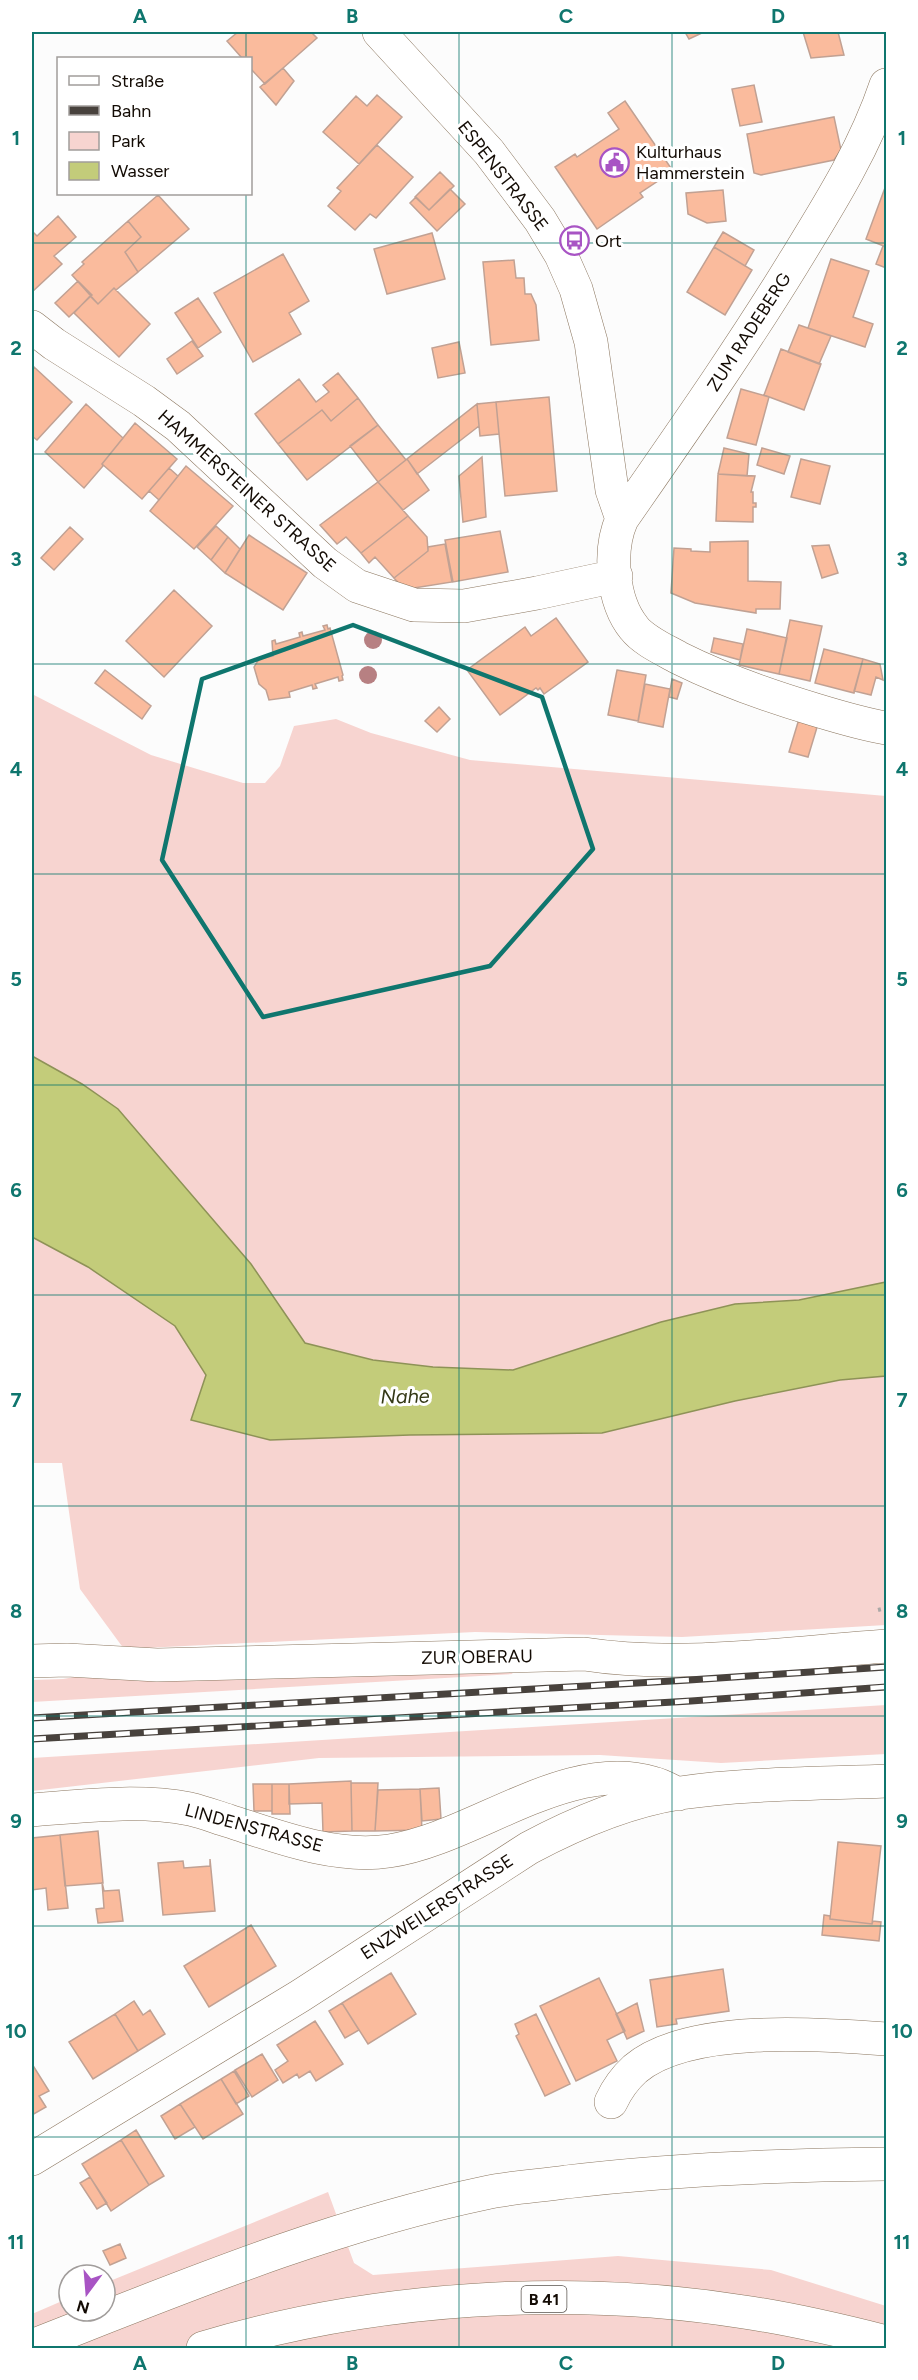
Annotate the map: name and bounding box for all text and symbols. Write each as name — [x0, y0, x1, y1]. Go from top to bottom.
text: A — [133, 4, 148, 28]
text: B — [346, 4, 358, 28]
text: C — [559, 4, 573, 28]
text: D — [771, 4, 785, 28]
legend — [57, 57, 252, 195]
text: Straße — [111, 70, 164, 92]
text: Bahn — [111, 100, 151, 122]
street label: ESPENSTRASSE — [453, 116, 553, 236]
text: 1 — [12, 126, 20, 150]
text: 1 — [898, 126, 906, 150]
text: Park — [111, 130, 146, 152]
place label: Kulturhaus Hammerstein — [636, 141, 744, 184]
public building icon: Kulturhaus Hammerstein — [599, 146, 631, 178]
text: Wasser — [111, 160, 169, 182]
bus stop icon: Ort — [558, 225, 590, 257]
place label: Ort — [595, 230, 622, 252]
street label: ZUM RADEBERG — [702, 268, 796, 395]
text: 2 — [10, 336, 22, 360]
text: 2 — [896, 336, 908, 360]
street label: HAMMERSTEINER STRASSE — [153, 405, 341, 577]
text: 3 — [10, 547, 22, 571]
text: 3 — [896, 547, 908, 571]
text: 4 — [10, 757, 23, 781]
text: 4 — [896, 757, 909, 781]
text: 5 — [10, 967, 22, 991]
text: 5 — [896, 967, 908, 991]
text: 6 — [10, 1178, 22, 1202]
text: 6 — [896, 1178, 908, 1202]
water label: Nahe — [380, 1384, 430, 1408]
text: 7 — [10, 1388, 22, 1412]
text: 7 — [896, 1388, 908, 1412]
text: 8 — [10, 1599, 22, 1623]
text: 8 — [896, 1599, 908, 1623]
street label: ZUR OBERAU — [421, 1645, 533, 1669]
street label: LINDENSTRASSE — [182, 1799, 326, 1857]
text: 9 — [10, 1809, 22, 1833]
text: 9 — [896, 1809, 908, 1833]
street label: ENZWEILERSTRASSE — [357, 1849, 517, 1965]
text: 10 — [5, 2019, 27, 2043]
text: 10 — [891, 2019, 913, 2043]
text: 11 — [8, 2230, 24, 2254]
text: 11 — [894, 2230, 910, 2254]
north arrow — [57, 2263, 117, 2323]
road number: B 41 — [522, 2286, 566, 2312]
text: N — [74, 2296, 92, 2318]
text: A — [133, 2351, 148, 2375]
text: B — [346, 2351, 358, 2375]
text: C — [559, 2351, 573, 2375]
text: D — [771, 2351, 785, 2375]

